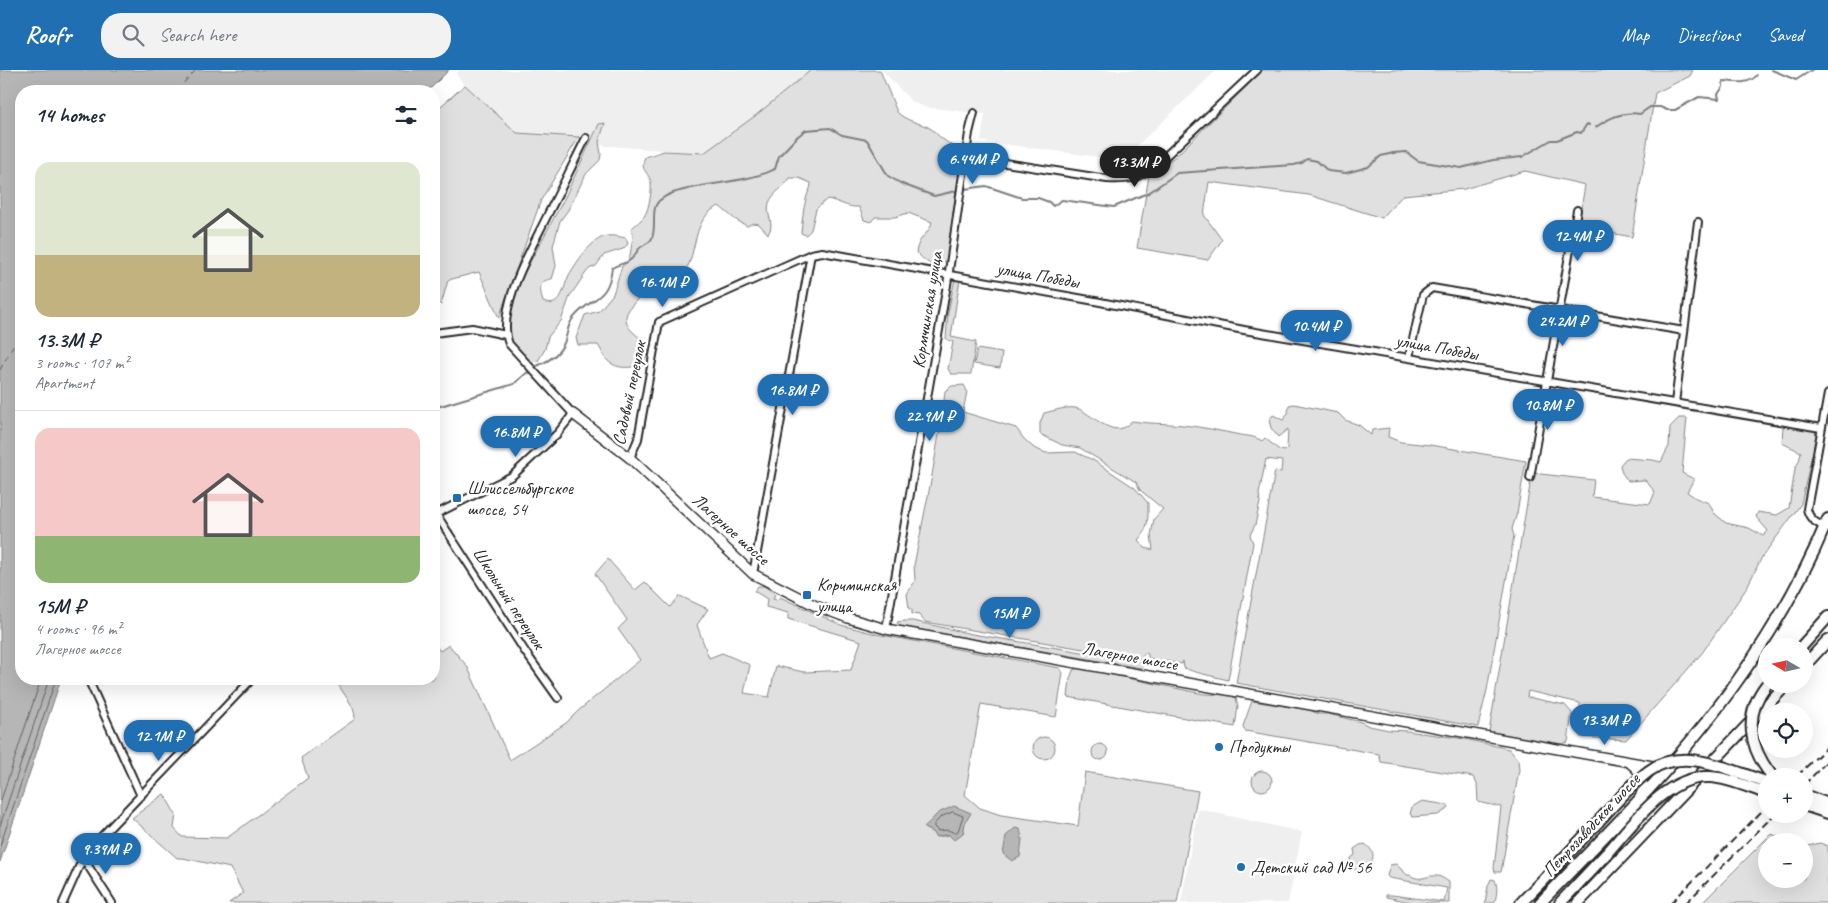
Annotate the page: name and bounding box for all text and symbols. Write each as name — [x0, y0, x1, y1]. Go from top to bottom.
search box — [101, 13, 451, 58]
text: Roofr — [25, 20, 71, 50]
icon: search — [119, 21, 147, 49]
text: Search here — [159, 23, 236, 47]
text: Map — [1622, 24, 1649, 46]
text: Directions — [1677, 24, 1740, 46]
text: Saved — [1768, 24, 1803, 46]
icon: filters — [392, 101, 420, 129]
text: 14 homes — [35, 102, 104, 128]
pin: 6.44M ₽ — [927, 142, 1019, 185]
pin: 13.3M ₽ — [1089, 146, 1181, 188]
text: 6.44M ₽ — [949, 149, 997, 169]
text: 13.3M ₽ — [1111, 152, 1159, 172]
icon: home — [183, 195, 273, 285]
pin: 12.4M ₽ — [1532, 220, 1624, 262]
text: 12.4M ₽ — [1554, 226, 1602, 246]
street label: Кормчинская улица — [907, 249, 947, 370]
street label: улица Победы — [994, 257, 1082, 293]
pin: 16.1M ₽ — [617, 266, 709, 308]
text: 16.1M ₽ — [639, 272, 687, 292]
pin: 24.2M ₽ — [1517, 304, 1609, 347]
pin: 10.4M ₽ — [1270, 310, 1362, 352]
text: 24.2M ₽ — [1539, 311, 1587, 331]
text: 10.4M ₽ — [1292, 316, 1340, 336]
text: 13.3M ₽ — [35, 327, 99, 353]
street label: улица Победы — [1393, 329, 1481, 365]
street label: Садовый переулок — [607, 337, 651, 447]
text: 3 rooms · 107 m² — [35, 353, 129, 373]
text: Apartment — [35, 373, 94, 393]
pin: 16.8M ₽ — [747, 374, 839, 416]
text: 16.8M ₽ — [769, 380, 817, 400]
pin: 10.8M ₽ — [1502, 388, 1594, 431]
text: 10.8M ₽ — [1524, 395, 1572, 415]
pin: 22.9M ₽ — [884, 400, 976, 442]
text: 22.9M ₽ — [906, 406, 954, 426]
pin: 16.8M ₽ — [470, 416, 562, 458]
text: 16.8M ₽ — [492, 422, 540, 442]
icon: home — [183, 460, 273, 550]
place label: Шлиссельбургское шоссе, 54 — [467, 477, 574, 520]
street label: Лагерное шоссе — [688, 489, 775, 570]
marker: Шлиссельбургское шоссе, 54 — [451, 492, 463, 504]
street label: Школьный переулок — [468, 543, 551, 655]
place label: Корчминская улица — [816, 574, 898, 617]
marker: Корчминская улица — [801, 589, 813, 601]
text: 15M ₽ — [35, 593, 85, 619]
pin: 15M ₽ — [975, 596, 1045, 639]
text: 15M ₽ — [991, 603, 1029, 623]
text: 4 rooms · 96 m² — [35, 619, 121, 639]
street label: Лагерное шоссе — [1081, 637, 1180, 675]
north arrow — [1758, 638, 1812, 692]
map controls — [1758, 638, 1813, 888]
text: Лагерное шоссе — [35, 639, 121, 659]
button: locate — [1758, 703, 1813, 758]
pin: 13.3M ₽ — [1559, 704, 1651, 746]
text: 13.3M ₽ — [1581, 710, 1629, 730]
pin: 12.1M ₽ — [113, 720, 205, 762]
text: 12.1M ₽ — [135, 726, 183, 746]
place label: Продукты — [1229, 736, 1292, 758]
marker: Продукты — [1213, 741, 1225, 753]
street label: Петрозаводское шоссе — [1537, 768, 1645, 881]
button: + — [1758, 768, 1813, 823]
pin: 9.39M ₽ — [60, 832, 152, 875]
button: − — [1758, 833, 1813, 888]
text: 9.39M ₽ — [82, 839, 130, 859]
place label: Детский сад № 56 — [1251, 856, 1372, 878]
marker: Детский сад № 56 — [1235, 861, 1247, 873]

